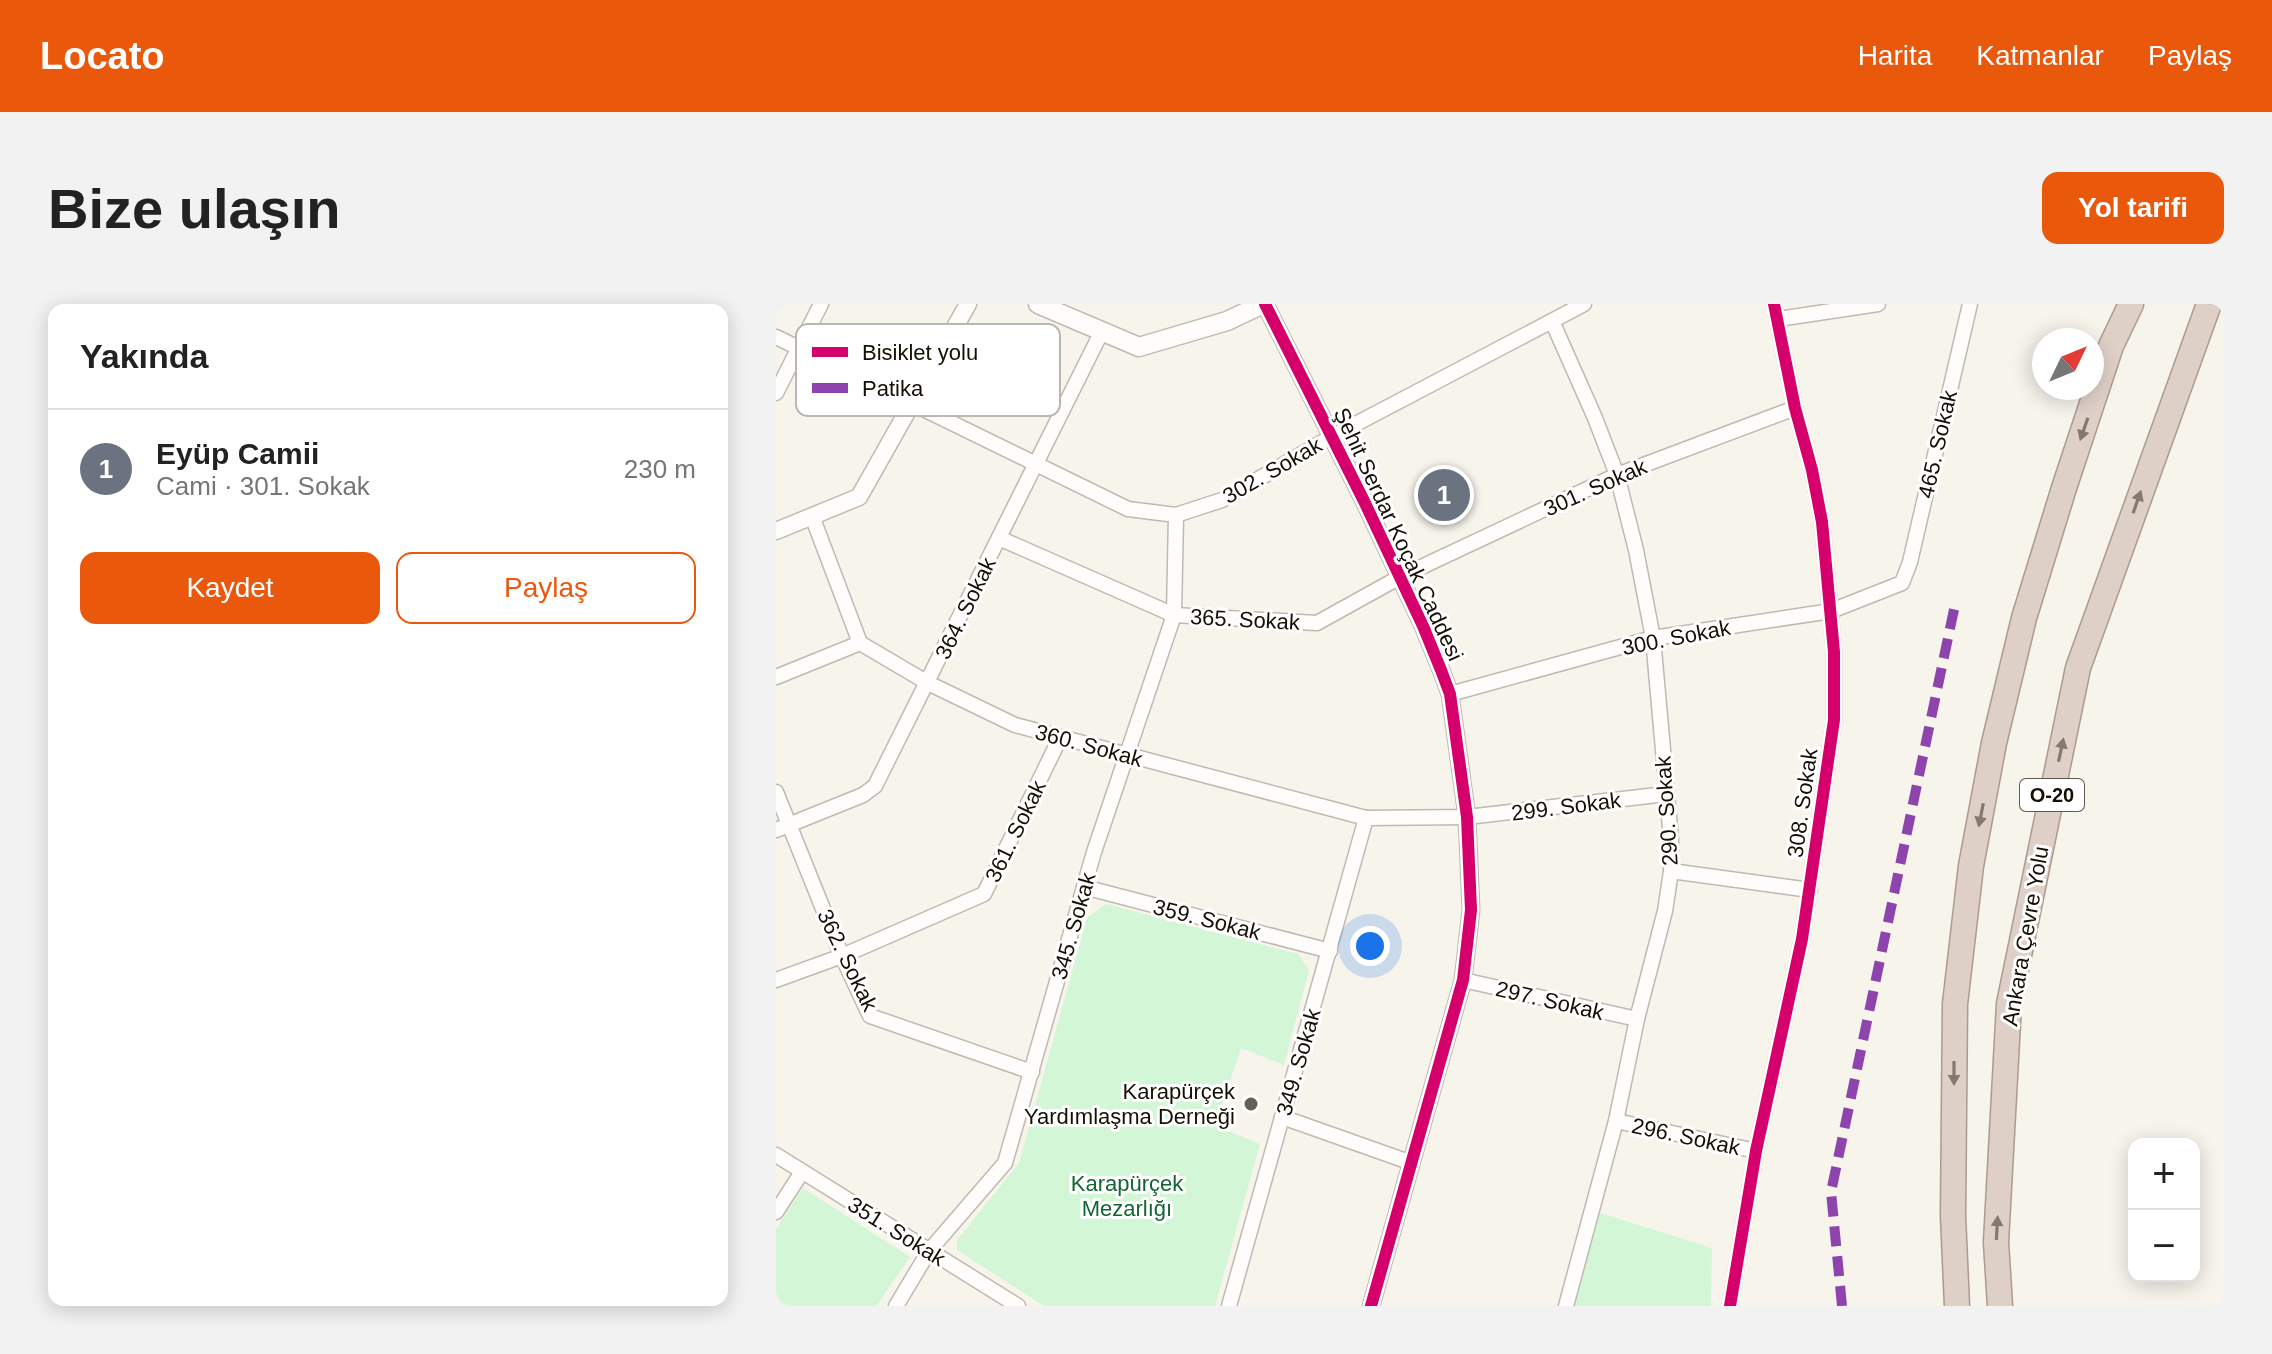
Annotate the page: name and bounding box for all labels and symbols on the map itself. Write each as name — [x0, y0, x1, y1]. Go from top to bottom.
legend — [796, 324, 1060, 416]
north arrow — [2032, 328, 2104, 400]
text: Bisiklet yolu — [862, 340, 978, 365]
text: Patika — [862, 376, 924, 401]
street label: 465. Sokak — [1913, 387, 1962, 501]
street label: Şehit Serdar Koçak Caddesi — [1329, 404, 1468, 665]
one-way arrow — [2077, 417, 2089, 441]
street label: 302. Sokak — [1218, 432, 1327, 509]
street label: 301. Sokak — [1540, 453, 1651, 521]
pin: 1 — [1418, 465, 1470, 525]
one-way arrow — [2131, 489, 2143, 513]
street label: 364. Sokak — [930, 552, 1001, 663]
street label: 365. Sokak — [1189, 604, 1302, 635]
street label: 300. Sokak — [1620, 615, 1733, 660]
street label: 360. Sokak — [1032, 719, 1146, 772]
one-way arrow — [2055, 737, 2068, 762]
street label: 308. Sokak — [1782, 746, 1823, 859]
street label: 290. Sokak — [1650, 754, 1683, 867]
street label: 361. Sokak — [980, 775, 1051, 886]
road number: O-20 — [2020, 779, 2084, 811]
street label: 299. Sokak — [1510, 787, 1623, 826]
one-way arrow — [1974, 803, 1986, 828]
street label: Ankara Çevre Yolu — [1997, 844, 2054, 1028]
street label: 345. Sokak — [1046, 869, 1101, 982]
street label: 359. Sokak — [1150, 894, 1264, 945]
street label: 362. Sokak — [812, 905, 883, 1016]
your location — [1350, 926, 1390, 966]
street label: 297. Sokak — [1493, 976, 1607, 1025]
street label: 349. Sokak — [1271, 1005, 1326, 1118]
one-way arrow — [1948, 1061, 1961, 1086]
place label: Karapürçek Yardımlaşma Derneği — [1024, 1079, 1236, 1129]
marker: Karapürçek Yardımlaşma Derneği — [1242, 1095, 1260, 1113]
street label: 296. Sokak — [1629, 1113, 1743, 1160]
park label: Karapürçek Mezarlığı — [1071, 1171, 1184, 1221]
street label: 351. Sokak — [843, 1192, 951, 1272]
one-way arrow — [1991, 1215, 2004, 1240]

